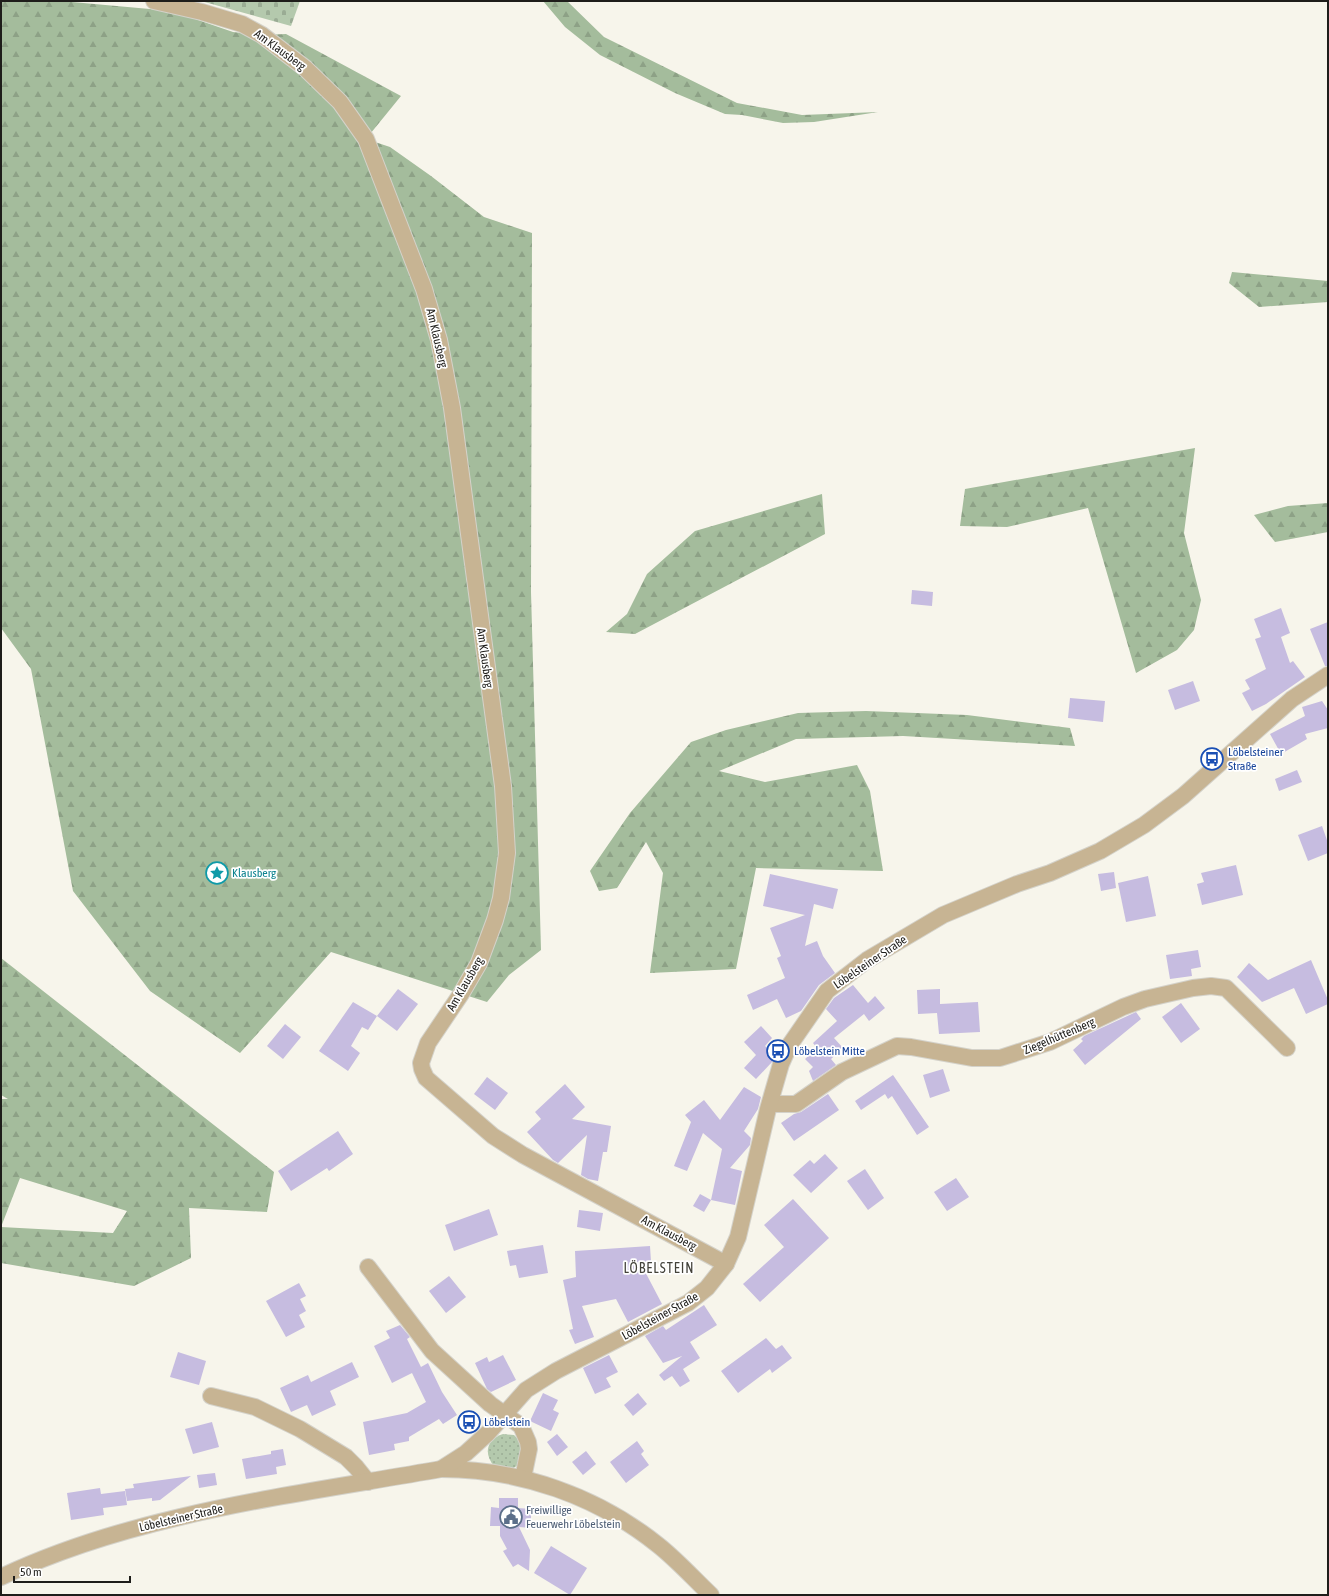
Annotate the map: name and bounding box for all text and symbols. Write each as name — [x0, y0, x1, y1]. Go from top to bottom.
street label: Am Klausberg — [251, 27, 309, 74]
street label: Am Klausberg — [423, 307, 451, 370]
street label: Am Klausberg — [474, 627, 496, 690]
place label: Löbelsteiner Straße — [1228, 745, 1284, 773]
bus stop icon: Löbelsteiner Straße — [1199, 746, 1225, 772]
place icon: Klausberg — [204, 860, 230, 886]
place label: Klausberg — [232, 866, 277, 880]
street label: Löbelsteiner Straße — [831, 932, 909, 992]
street label: Am Klausberg — [444, 954, 487, 1014]
street label: Ziegelhüttenberg — [1021, 1014, 1098, 1057]
bus stop icon: Löbelstein Mitte — [765, 1038, 791, 1064]
place label: Löbelstein Mitte — [794, 1044, 865, 1058]
street label: Am Klausberg — [639, 1213, 700, 1254]
district label: LÖBELSTEIN — [623, 1260, 695, 1276]
street label: Löbelsteiner Straße — [619, 1289, 701, 1343]
bus stop icon: Löbelstein — [456, 1409, 482, 1435]
place label: Löbelstein — [484, 1415, 530, 1429]
street label: Löbelsteiner Straße — [138, 1502, 224, 1534]
place label: Freiwillige Feuerwehr Löbelstein — [526, 1503, 621, 1531]
public building icon: Freiwillige Feuerwehr Löbelstein — [498, 1504, 524, 1530]
scale bar — [14, 1558, 130, 1584]
text: 50 m — [20, 1565, 42, 1579]

